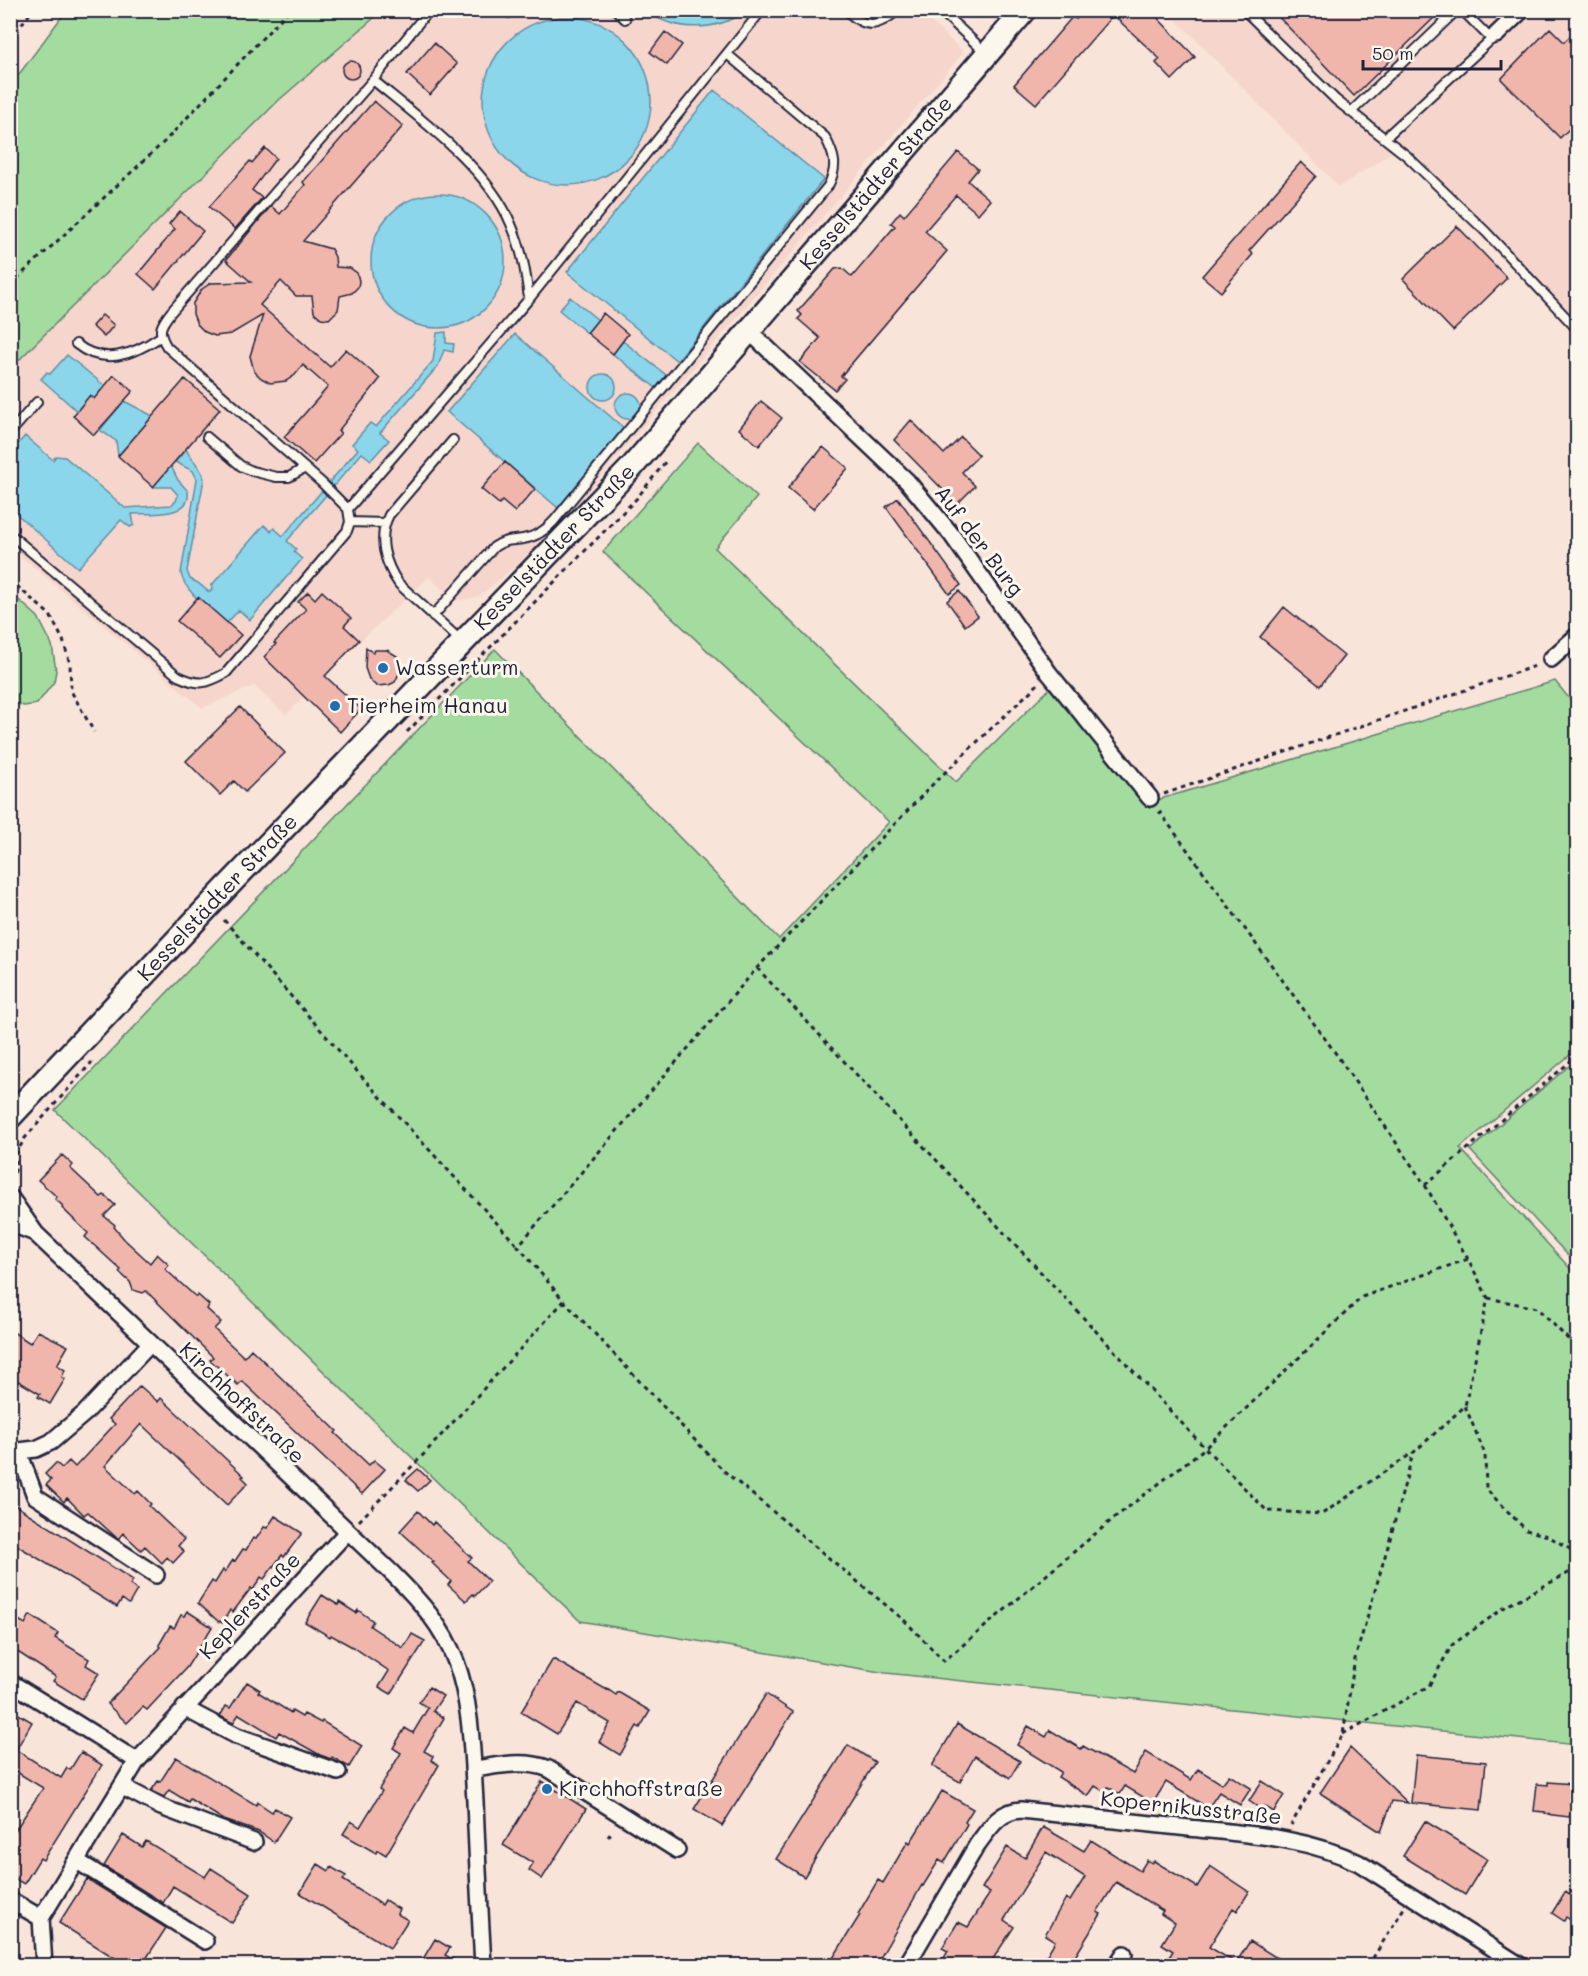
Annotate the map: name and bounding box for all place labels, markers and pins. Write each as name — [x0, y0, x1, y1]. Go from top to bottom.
place label: Wasserturm — [395, 653, 518, 680]
marker: Wasserturm — [376, 661, 390, 675]
place label: Tierheim Hanau — [347, 691, 508, 718]
marker: Tierheim Hanau — [328, 699, 342, 713]
place label: Kirchhoffstraße — [559, 1774, 723, 1801]
marker: Kirchhoffstraße — [540, 1782, 554, 1796]

